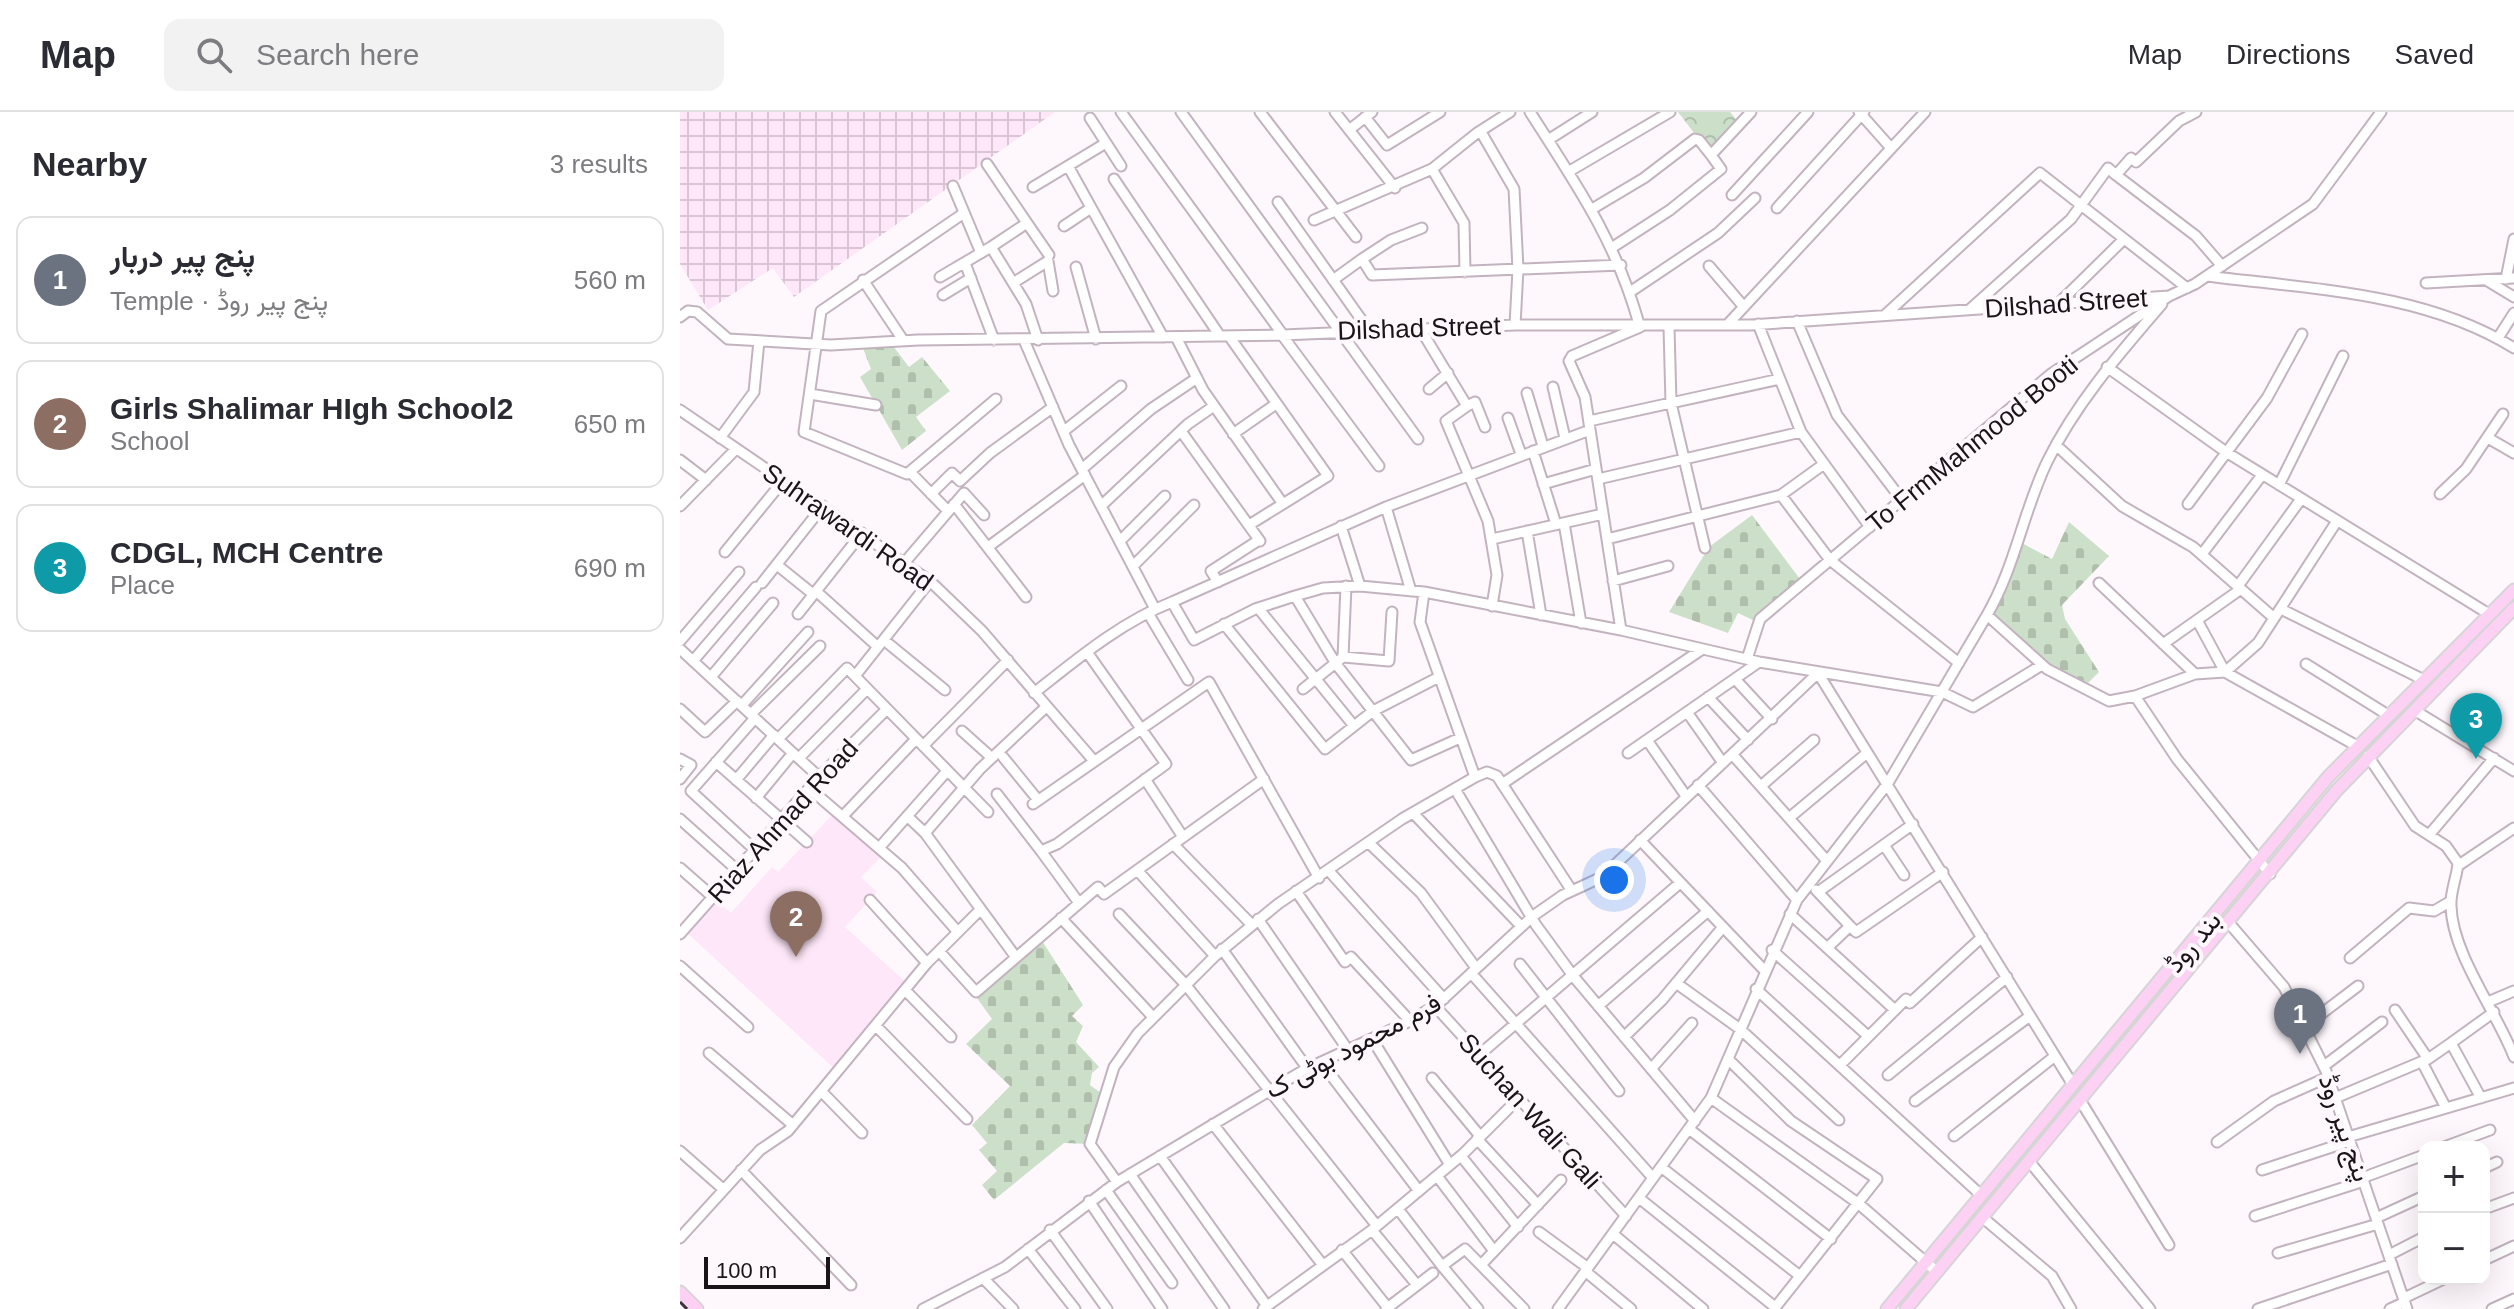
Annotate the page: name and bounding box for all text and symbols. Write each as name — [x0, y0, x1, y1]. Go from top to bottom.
search box — [164, 19, 724, 91]
icon: search — [192, 33, 236, 77]
text: Map — [40, 34, 116, 76]
text: Search here — [256, 38, 419, 71]
text: Map — [2128, 39, 2182, 70]
text: Directions — [2226, 39, 2351, 70]
text: Saved — [2395, 39, 2474, 70]
text: Nearby — [32, 145, 147, 183]
text: 3 results — [550, 149, 648, 179]
text: پنج پیر دربار — [110, 240, 255, 273]
text: 1 — [53, 265, 67, 295]
text: 560 m — [574, 265, 646, 295]
street label: Dilshad Street — [1983, 282, 2149, 324]
text: Temple · پنج پیر روڈ — [110, 286, 328, 316]
street label: Dilshad Street — [1337, 310, 1502, 346]
street label: To FrmMahmood Booti — [1860, 350, 2084, 538]
text: Girls Shalimar HIgh School2 — [110, 392, 513, 425]
text: 2 — [53, 409, 67, 439]
text: 650 m — [574, 409, 646, 439]
text: School — [110, 426, 190, 456]
street label: Suhrawardi Road — [757, 457, 939, 597]
text: CDGL, MCH Centre — [110, 536, 383, 569]
text: 3 — [53, 553, 67, 583]
text: 690 m — [574, 553, 646, 583]
text: Place — [110, 570, 175, 600]
pin: 3 — [2450, 693, 2502, 759]
street label: Riaz Ahmad Road — [702, 733, 864, 909]
your location — [1594, 860, 1634, 900]
pin: 2 — [770, 891, 822, 957]
street label: بند روڈ — [2159, 906, 2228, 979]
street label: فرم محمود بوٹی ک — [1260, 987, 1447, 1107]
pin: 1 — [2274, 988, 2326, 1054]
street label: Suchan Wali Gali — [1452, 1027, 1608, 1195]
street label: پنج پیر روڈ — [2310, 1071, 2377, 1186]
map controls — [2418, 1141, 2490, 1285]
button: + — [2418, 1141, 2490, 1213]
button: − — [2418, 1213, 2490, 1285]
scale bar — [704, 1253, 830, 1289]
text: 100 m — [716, 1258, 777, 1283]

